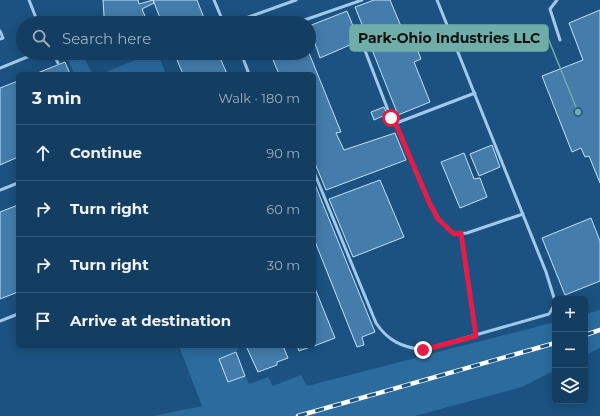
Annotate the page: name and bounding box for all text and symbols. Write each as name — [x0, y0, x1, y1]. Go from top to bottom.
search box — [16, 16, 316, 60]
callout: Park-Ohio Industries LLC — [350, 25, 548, 51]
icon: search — [30, 27, 52, 49]
text: Search here — [62, 29, 151, 48]
text: Park-Ohio Industries LLC — [358, 29, 540, 47]
text: 3 min — [32, 88, 82, 108]
text: Walk · 180 m — [218, 90, 300, 106]
route start — [382, 109, 400, 127]
icon: ahead — [32, 142, 54, 164]
text: Continue — [70, 143, 142, 162]
text: 90 m — [266, 145, 300, 161]
icon: right — [32, 198, 54, 220]
text: Turn right — [70, 199, 149, 218]
text: 60 m — [266, 201, 300, 217]
icon: right — [32, 254, 54, 276]
text: Turn right — [70, 255, 149, 274]
text: 30 m — [267, 257, 300, 273]
map controls — [552, 296, 588, 404]
button: + — [552, 296, 588, 332]
icon: arrive — [32, 310, 54, 332]
text: Arrive at destination — [70, 311, 231, 330]
button: − — [552, 332, 588, 368]
route end — [414, 341, 432, 359]
button: layers — [552, 368, 588, 404]

